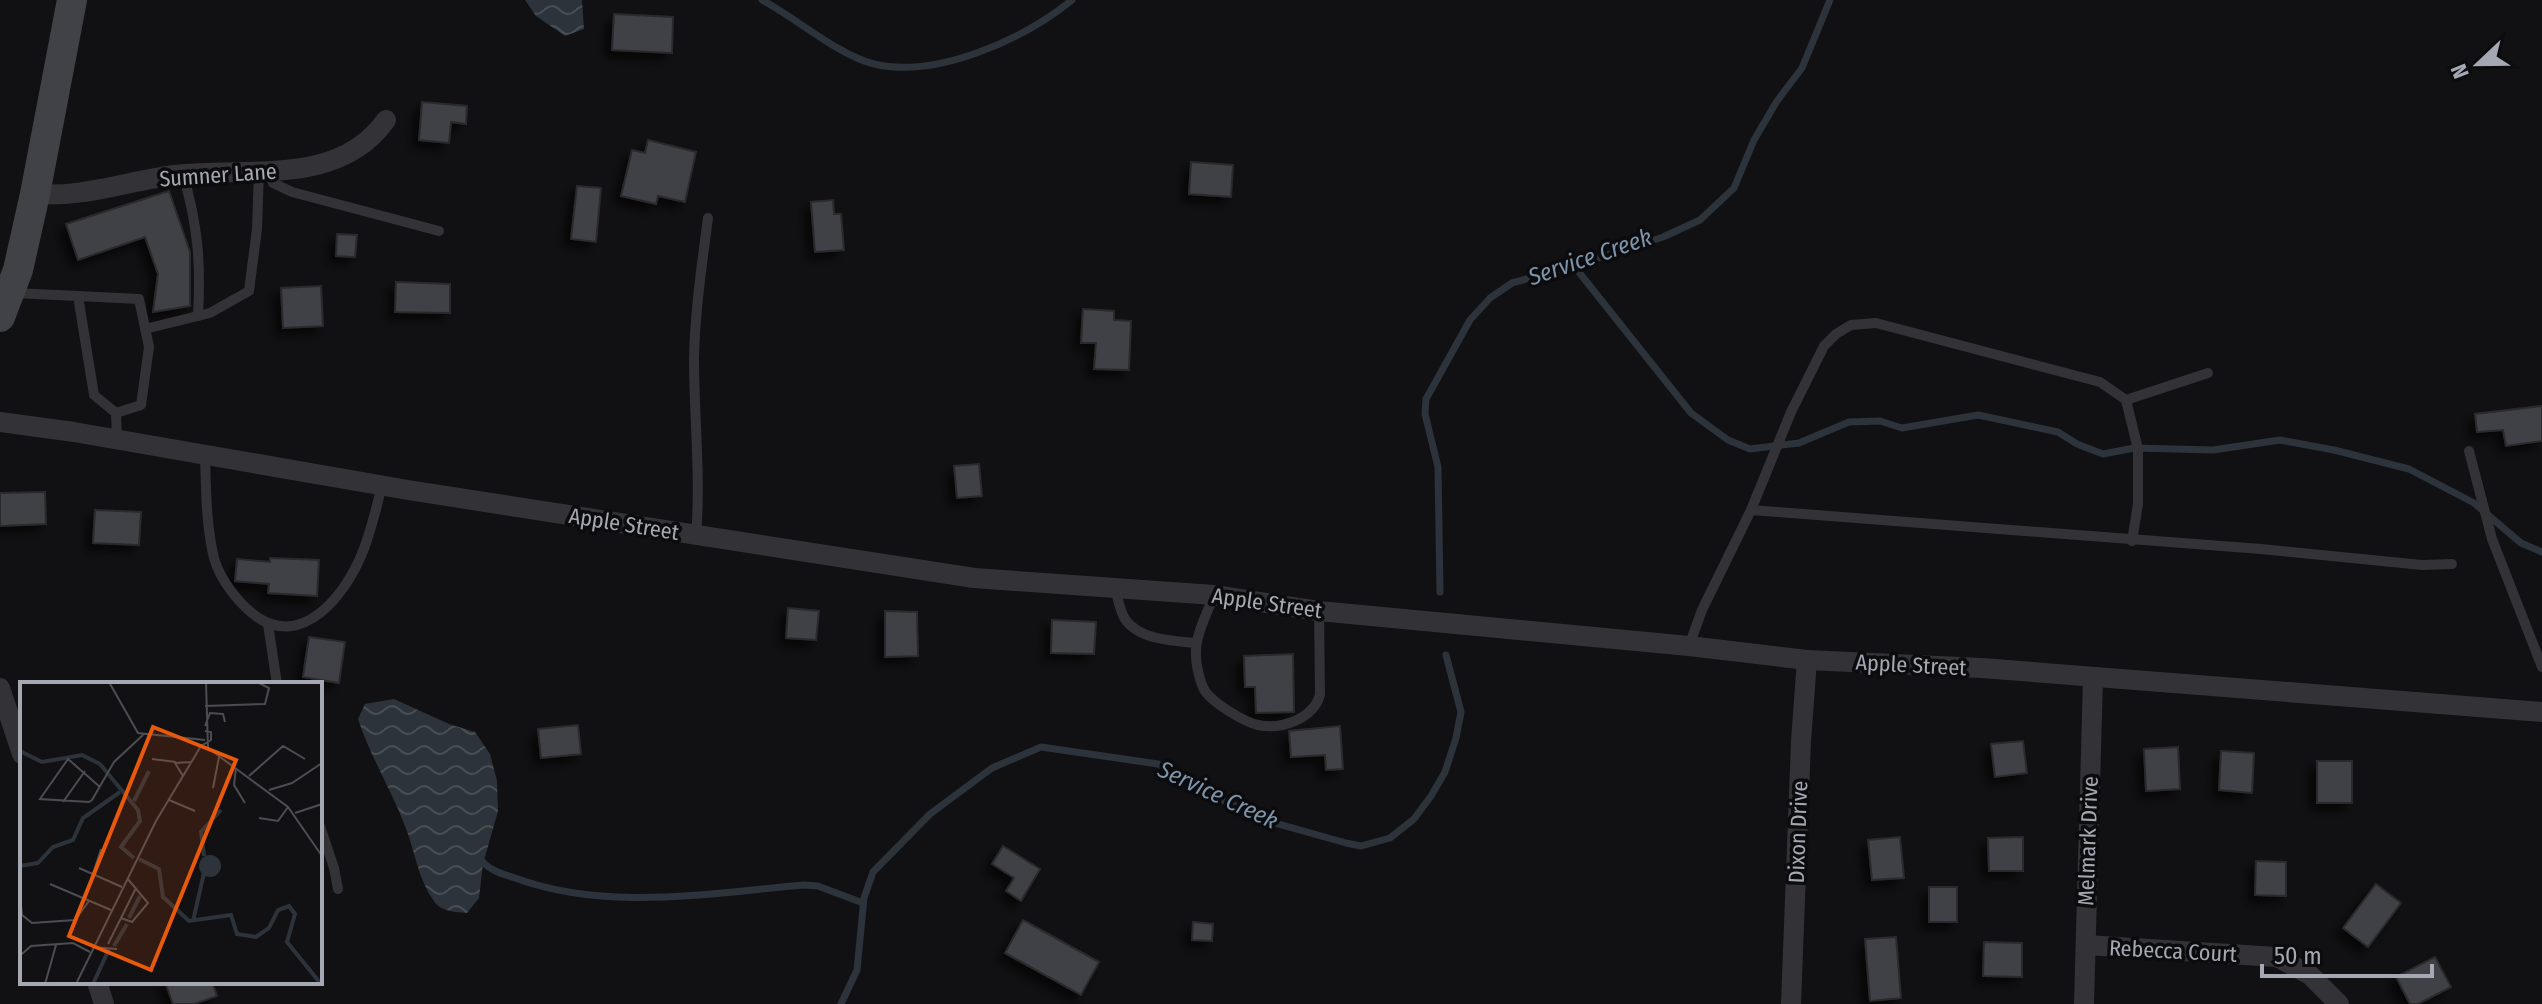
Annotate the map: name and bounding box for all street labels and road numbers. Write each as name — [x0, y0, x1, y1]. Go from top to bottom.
street label: Sumner Lane — [158, 157, 278, 193]
street label: Apple Street — [567, 502, 682, 546]
street label: Apple Street — [1210, 582, 1325, 624]
street label: Apple Street — [1855, 649, 1968, 681]
street label: Melmark Drive — [2072, 776, 2104, 906]
street label: Dixon Drive — [1783, 780, 1813, 884]
street label: Rebecca Court — [2108, 934, 2238, 968]

